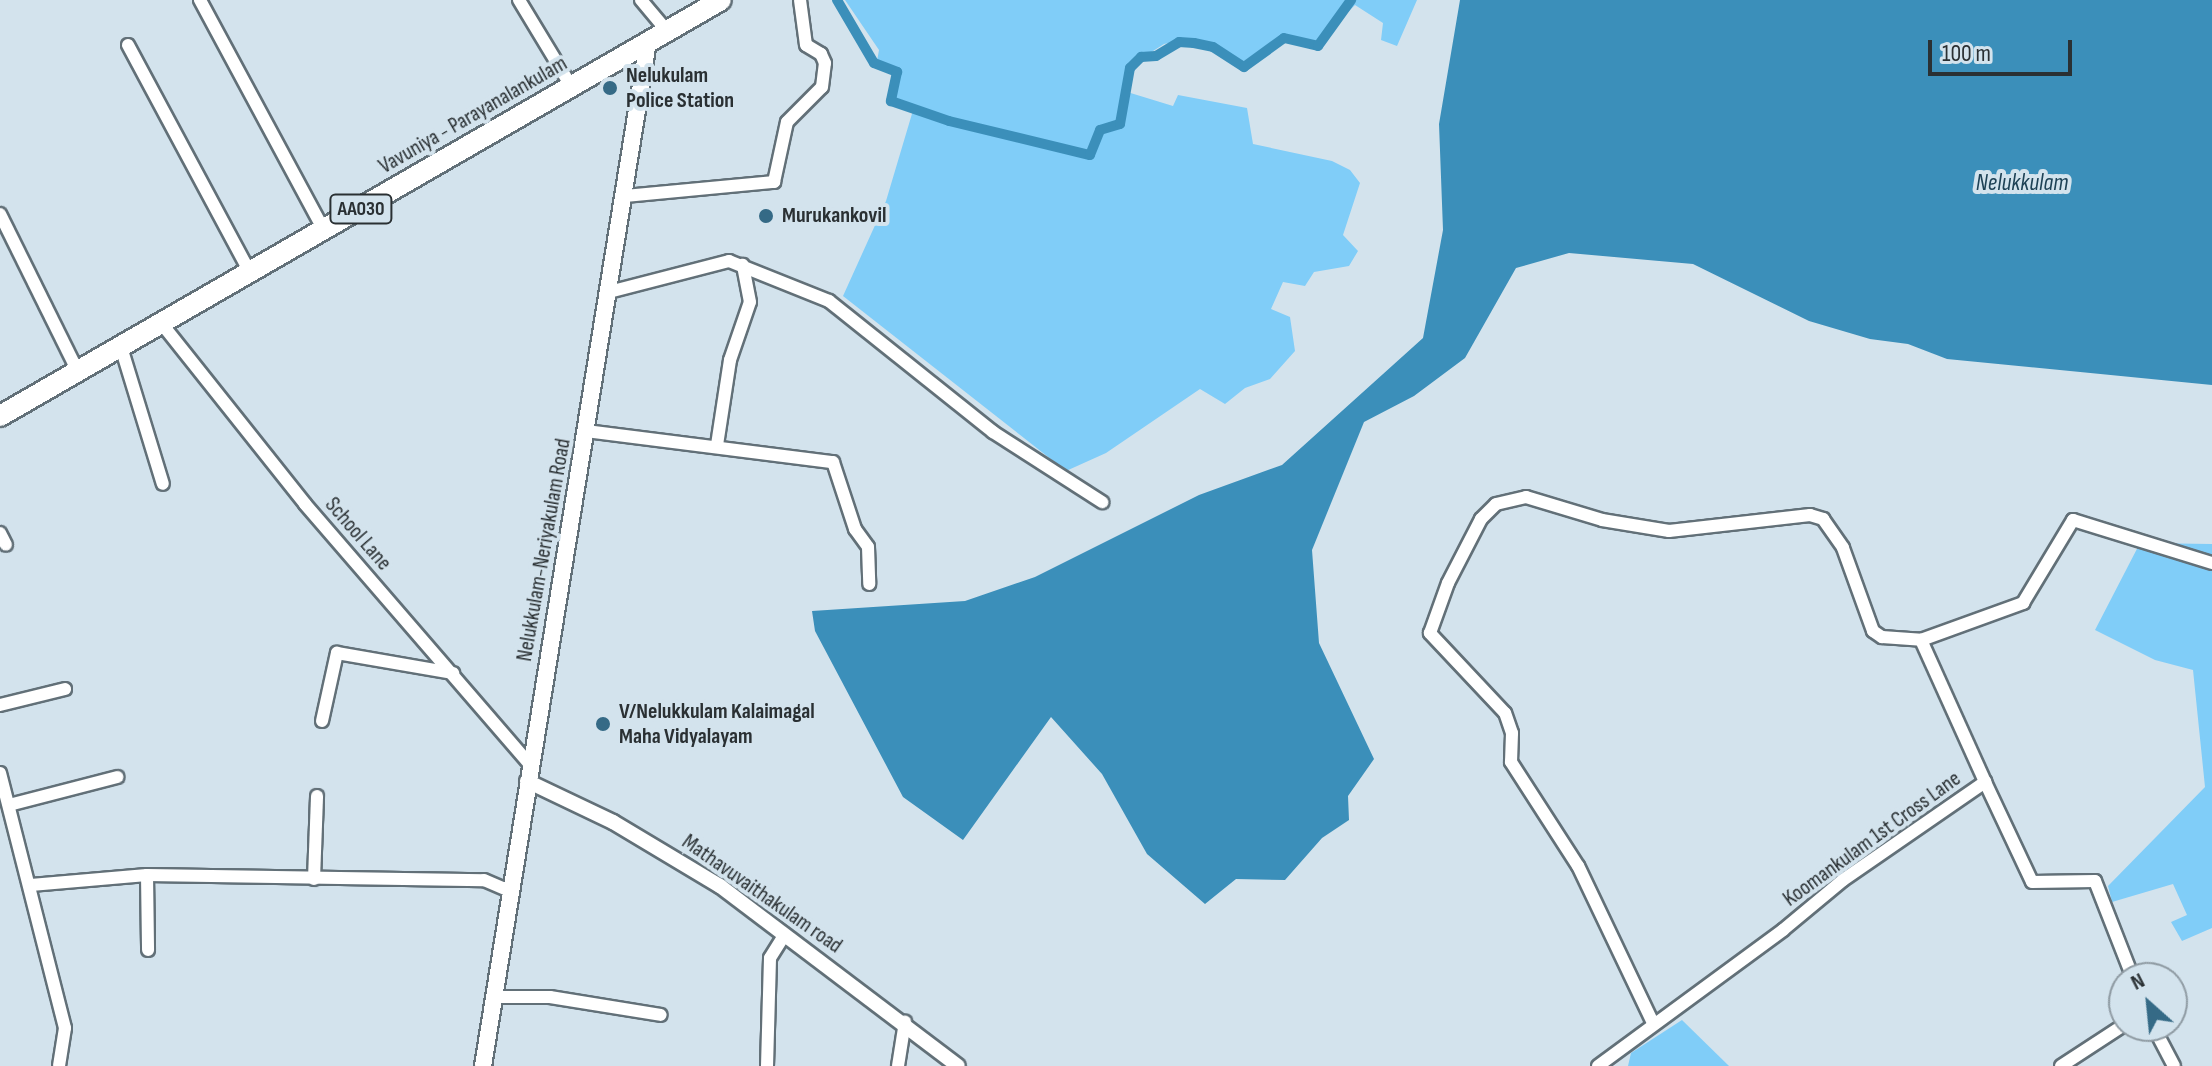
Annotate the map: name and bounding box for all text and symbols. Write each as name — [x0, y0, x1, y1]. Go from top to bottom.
scale bar — [1932, 24, 2076, 74]
text: 100 m — [1942, 39, 1991, 68]
street label: Vavuniya - Parayanalankulam — [374, 50, 572, 180]
place label: Nelukulam Police Station — [626, 62, 734, 114]
marker: Nelukulam Police Station — [601, 79, 619, 97]
water label: Nelukkulam — [1976, 169, 2068, 197]
road number: AA030 — [329, 193, 393, 225]
place label: Murukankovil — [782, 203, 886, 229]
marker: Murukankovil — [757, 207, 775, 225]
street label: Nelukkulam-Neriyakulam Road — [511, 437, 577, 663]
street label: School Lane — [319, 492, 397, 576]
place label: V/Nelukkulam Kalaimagal Maha Vidyalayam — [619, 698, 815, 750]
marker: V/Nelukkulam Kalaimagal Maha Vidyalayam — [594, 715, 612, 733]
street label: Koomankulam 1st Cross Lane — [1778, 766, 1966, 912]
street label: Mathavuvaithakulam road — [677, 829, 847, 959]
north arrow — [2108, 962, 2188, 1042]
text: N — [2126, 967, 2149, 997]

